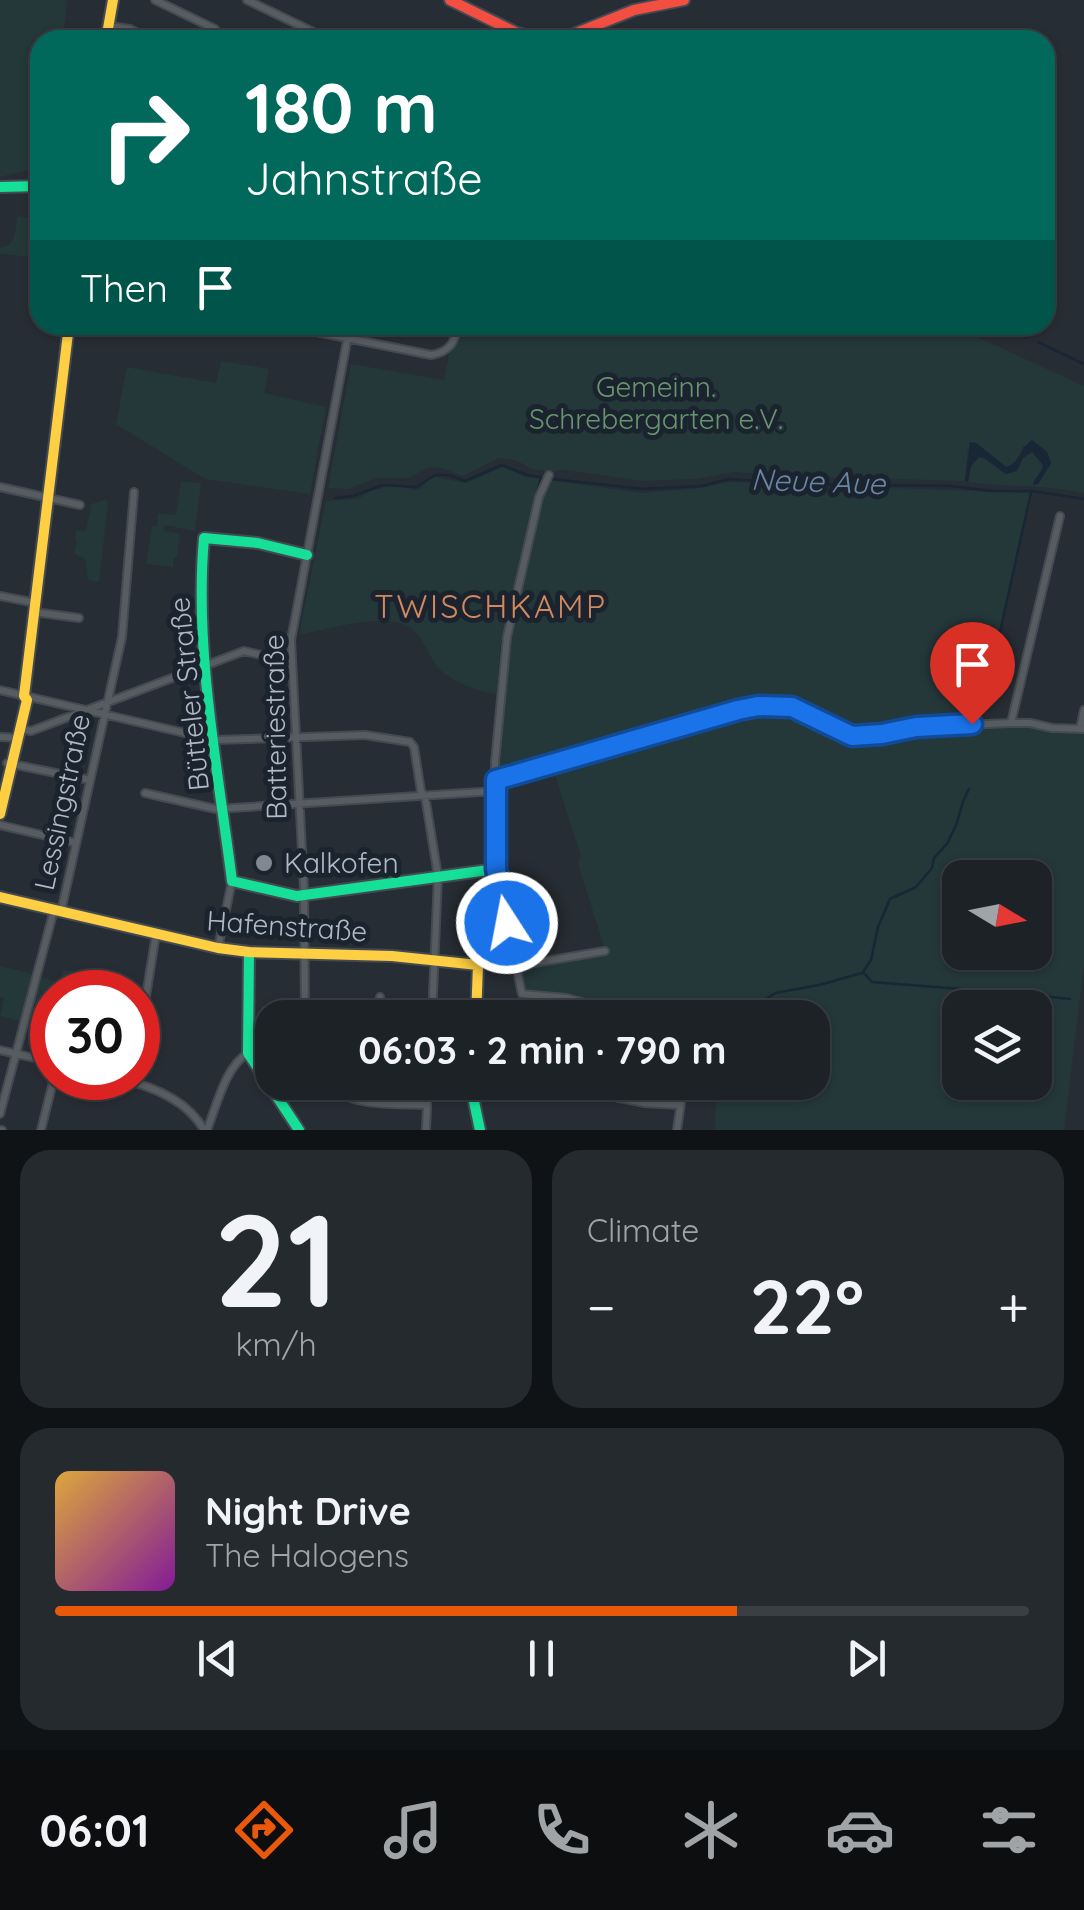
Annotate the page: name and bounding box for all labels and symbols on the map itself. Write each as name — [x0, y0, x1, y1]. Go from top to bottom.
park label: Gemeinn. Schrebergarten e.V. — [529, 369, 783, 436]
water label: Neue Aue — [750, 460, 887, 502]
district label: TWISCHKAMP — [374, 586, 608, 626]
street label: Bütteler Straße — [161, 595, 216, 793]
pin — [930, 622, 1015, 725]
street label: Batteriestraße — [255, 634, 294, 820]
street label: Lessingstraße — [26, 711, 97, 893]
place label: Kalkofen — [284, 845, 399, 880]
marker: Kalkofen — [253, 852, 275, 874]
north arrow — [942, 860, 1052, 970]
position arrow — [455, 871, 559, 975]
street label: Hafenstraße — [206, 902, 369, 949]
speed limit sign: 30 — [30, 970, 160, 1100]

